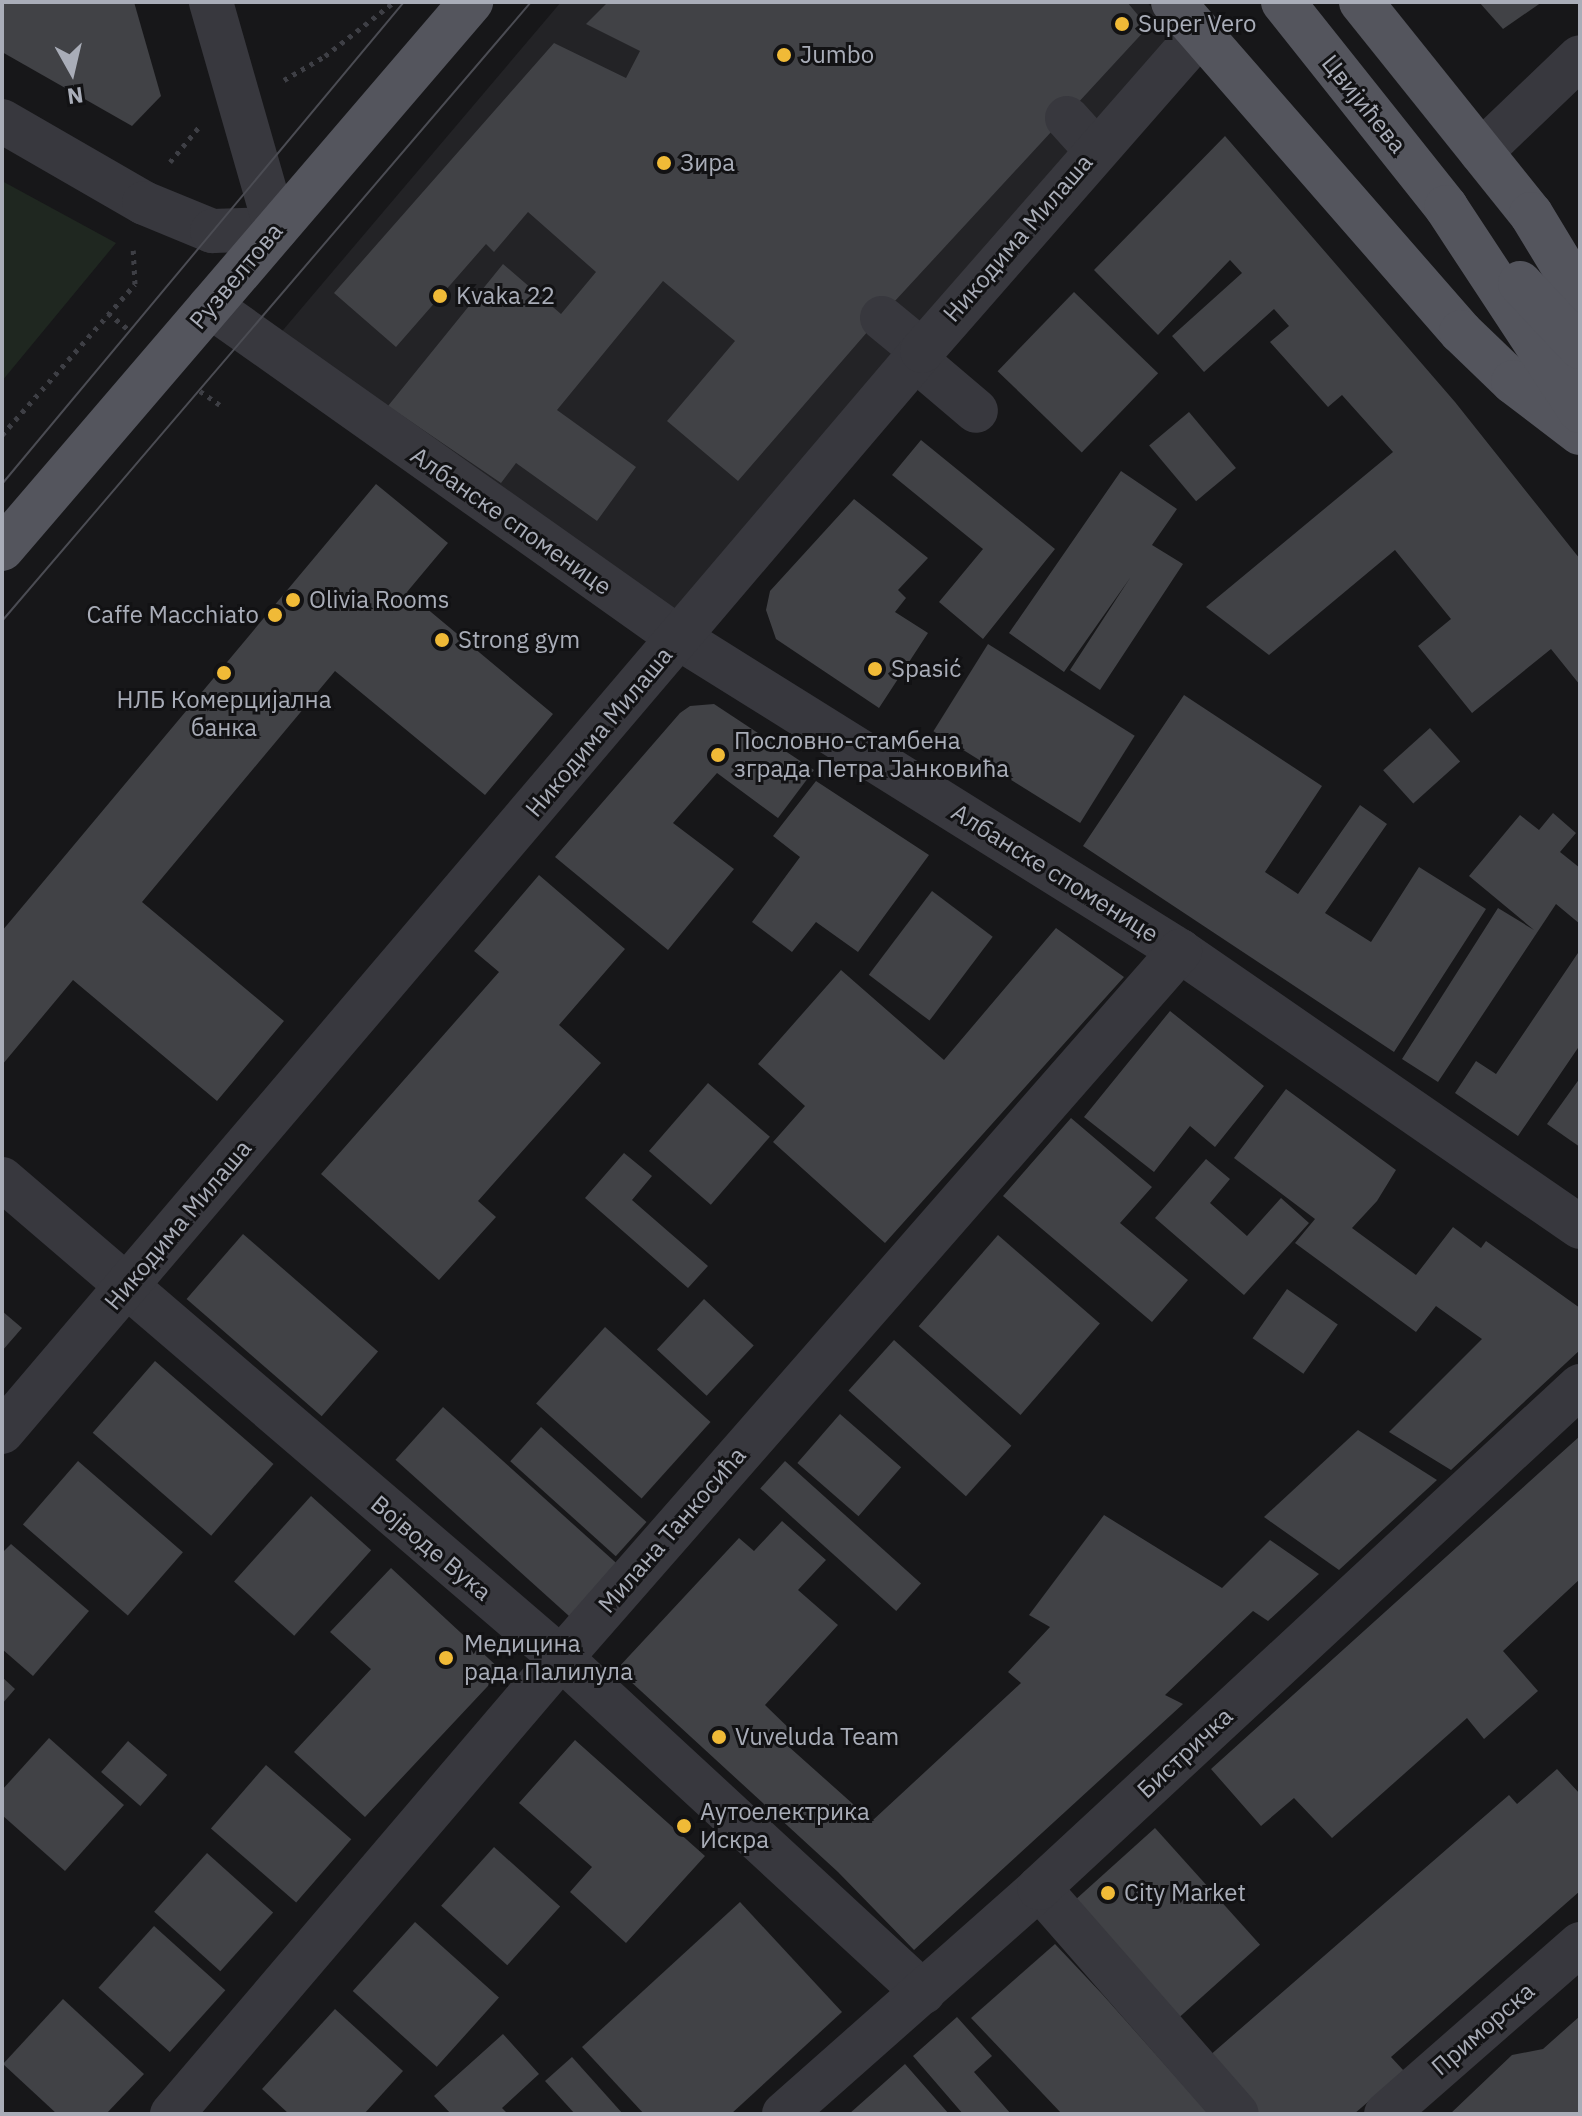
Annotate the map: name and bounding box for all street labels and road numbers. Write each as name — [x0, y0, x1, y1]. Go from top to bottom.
street label: Цвијићева — [1316, 49, 1412, 159]
street label: Никодима Милаша — [937, 148, 1099, 328]
street label: Рузвелтова — [183, 217, 289, 335]
street label: Албанске споменице — [405, 441, 617, 601]
street label: Никодима Милаша — [520, 641, 678, 823]
street label: Албанске споменице — [946, 798, 1164, 948]
street label: Никодима Милаша — [99, 1134, 257, 1316]
street label: Милана Танкосића — [592, 1441, 752, 1619]
street label: Војводе Вука — [365, 1489, 497, 1607]
street label: Бистричка — [1131, 1702, 1239, 1804]
street label: Приморска — [1426, 1977, 1540, 2081]

